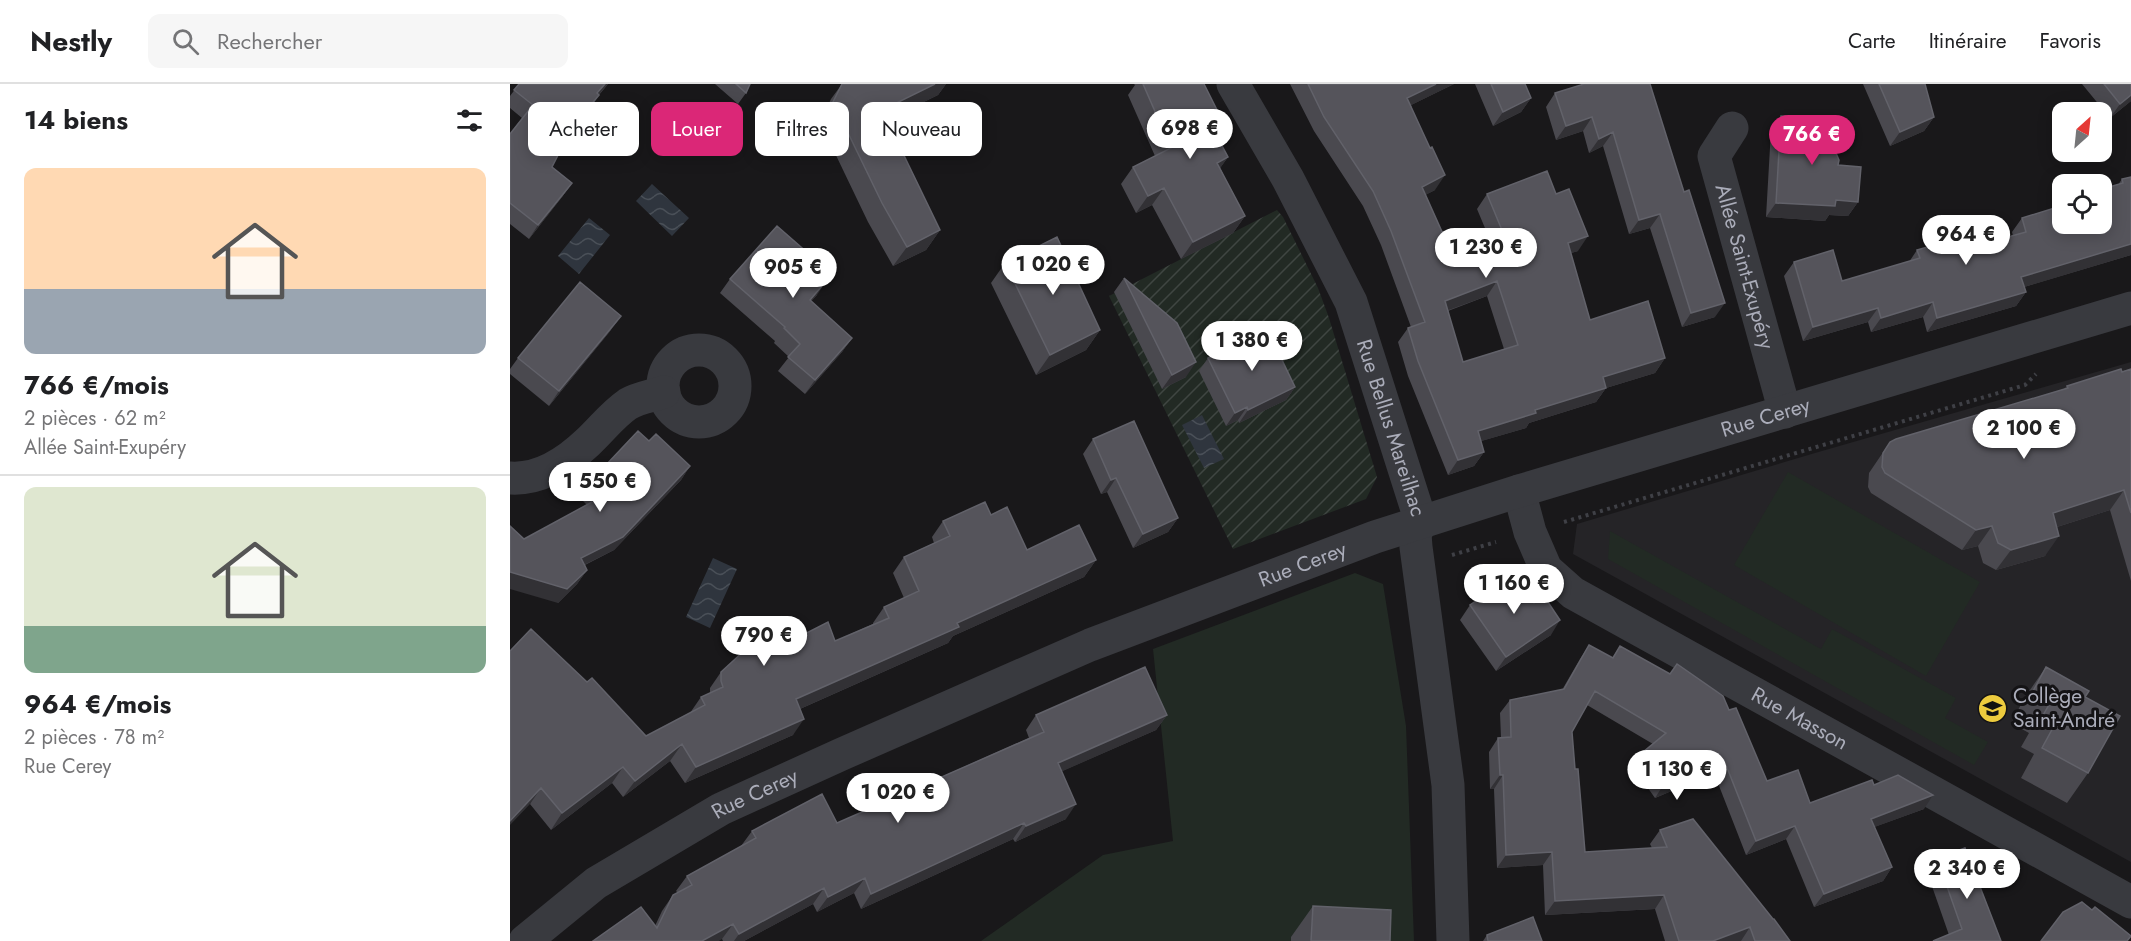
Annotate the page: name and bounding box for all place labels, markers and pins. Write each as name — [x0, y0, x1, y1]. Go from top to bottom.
pin: 698 € — [1148, 109, 1232, 160]
pin: 766 € — [1770, 115, 1854, 166]
pin: 964 € — [1924, 215, 2008, 266]
pin: 1 230 € — [1431, 228, 1541, 279]
pin: 1 020 € — [998, 245, 1108, 296]
pin: 905 € — [751, 248, 835, 299]
pin: 1 380 € — [1197, 321, 1307, 372]
pin: 2 100 € — [1969, 409, 2079, 460]
pin: 1 550 € — [545, 462, 655, 513]
pin: 1 160 € — [1459, 564, 1569, 615]
pin: 790 € — [722, 616, 806, 667]
place label: Collège Saint-André — [2013, 681, 2115, 735]
school or university icon: Collège Saint-André — [1976, 692, 2008, 724]
pin: 1 130 € — [1622, 750, 1732, 801]
pin: 1 020 € — [843, 773, 953, 824]
pin: 2 340 € — [1912, 849, 2022, 900]

